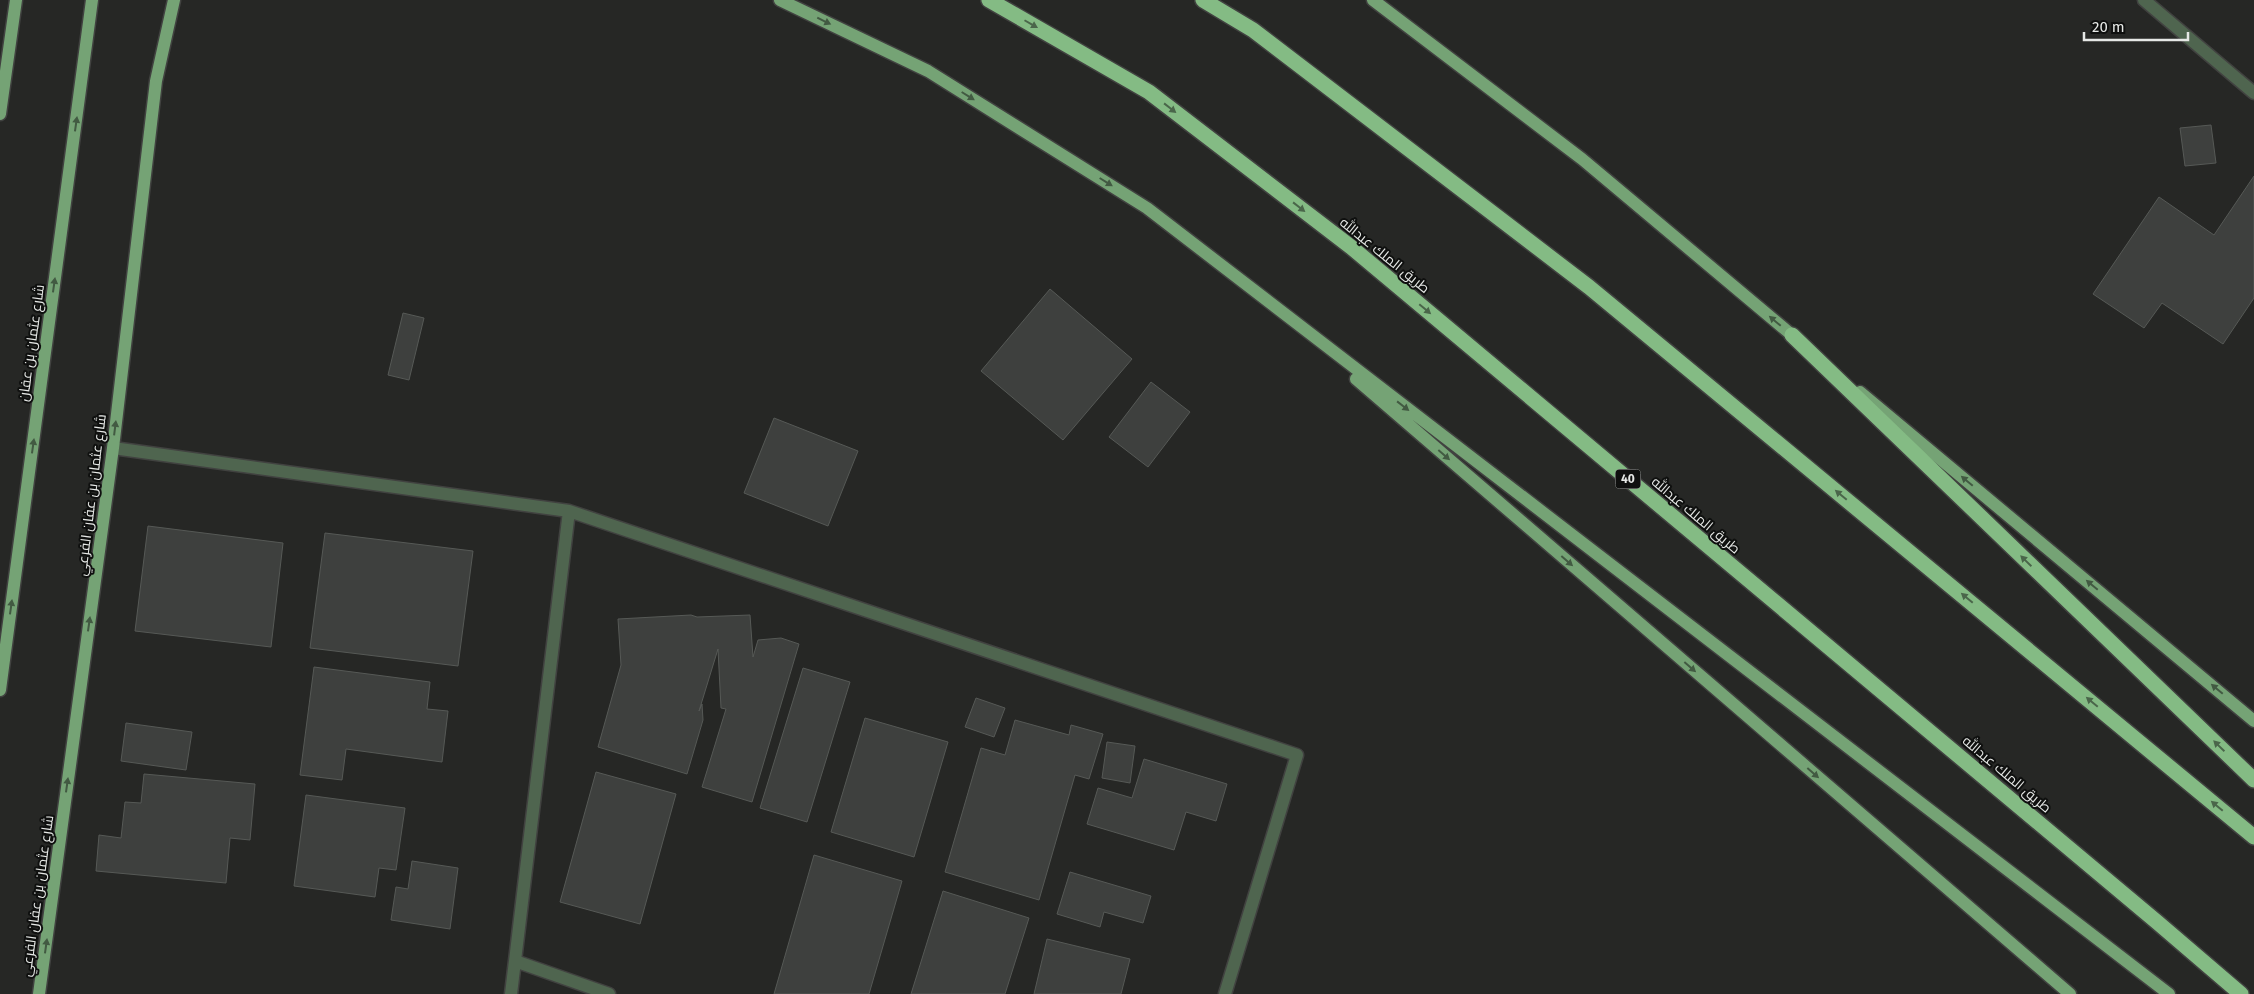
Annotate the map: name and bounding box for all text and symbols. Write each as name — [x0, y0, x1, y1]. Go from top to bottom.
scale bar — [2084, 10, 2188, 42]
one-way arrow — [817, 17, 831, 25]
text: 20 m — [2092, 18, 2125, 36]
one-way arrow — [1024, 20, 1037, 29]
one-way arrow — [961, 91, 974, 101]
one-way arrow — [1163, 103, 1176, 114]
one-way arrow — [72, 115, 80, 131]
one-way arrow — [1099, 177, 1112, 187]
one-way arrow — [1292, 202, 1305, 213]
street label: طريق الملك عبدالله — [1336, 213, 1434, 297]
one-way arrow — [50, 276, 58, 292]
street label: شارع عثمان بن عفان — [15, 284, 48, 403]
one-way arrow — [1418, 304, 1431, 315]
one-way arrow — [1769, 315, 1782, 326]
one-way arrow — [1396, 400, 1409, 411]
street label: شارع عثمان بن عفان الفرعي — [73, 413, 113, 577]
one-way arrow — [111, 420, 119, 436]
one-way arrow — [29, 437, 37, 453]
one-way arrow — [1437, 449, 1449, 461]
road number: 40 — [1616, 469, 1640, 488]
street label: طريق الملك عبدالله — [1648, 473, 1744, 557]
one-way arrow — [1961, 476, 1973, 487]
one-way arrow — [1835, 489, 1848, 500]
one-way arrow — [1560, 555, 1572, 567]
one-way arrow — [2021, 555, 2033, 567]
one-way arrow — [2086, 580, 2099, 591]
one-way arrow — [1960, 593, 1973, 604]
one-way arrow — [7, 598, 15, 614]
one-way arrow — [85, 615, 93, 631]
one-way arrow — [1683, 661, 1695, 673]
one-way arrow — [2210, 684, 2223, 695]
one-way arrow — [2086, 696, 2099, 707]
street label: طريق الملك عبدالله — [1959, 732, 2055, 816]
one-way arrow — [2213, 741, 2225, 753]
one-way arrow — [1806, 767, 1818, 779]
one-way arrow — [64, 776, 72, 792]
one-way arrow — [2211, 800, 2224, 811]
street label: شارع عثمان بن عفان الفرعي — [18, 814, 60, 978]
one-way arrow — [42, 937, 50, 953]

